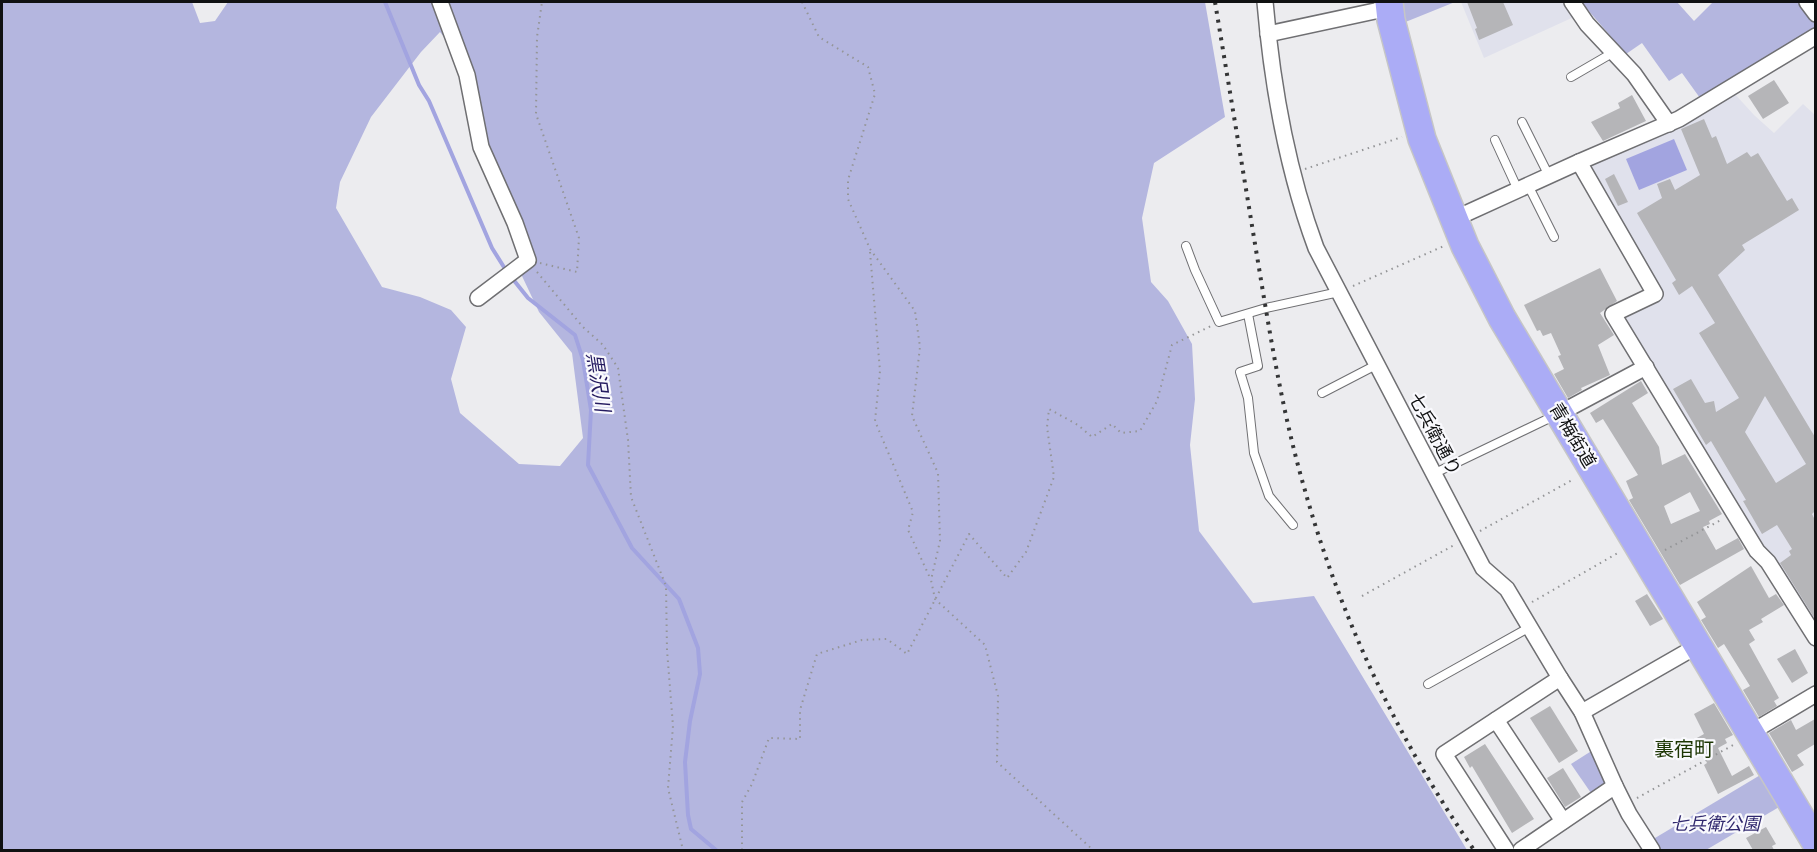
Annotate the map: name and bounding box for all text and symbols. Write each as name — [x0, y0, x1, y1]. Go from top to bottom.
water label: 黒沢川 — [582, 350, 616, 416]
street label: 七兵衛通り — [1404, 389, 1466, 479]
street label: 青梅街道 — [1545, 398, 1601, 472]
district label: 裏宿町 — [1654, 736, 1714, 761]
park label: 七兵衛公園 — [1670, 812, 1763, 835]

